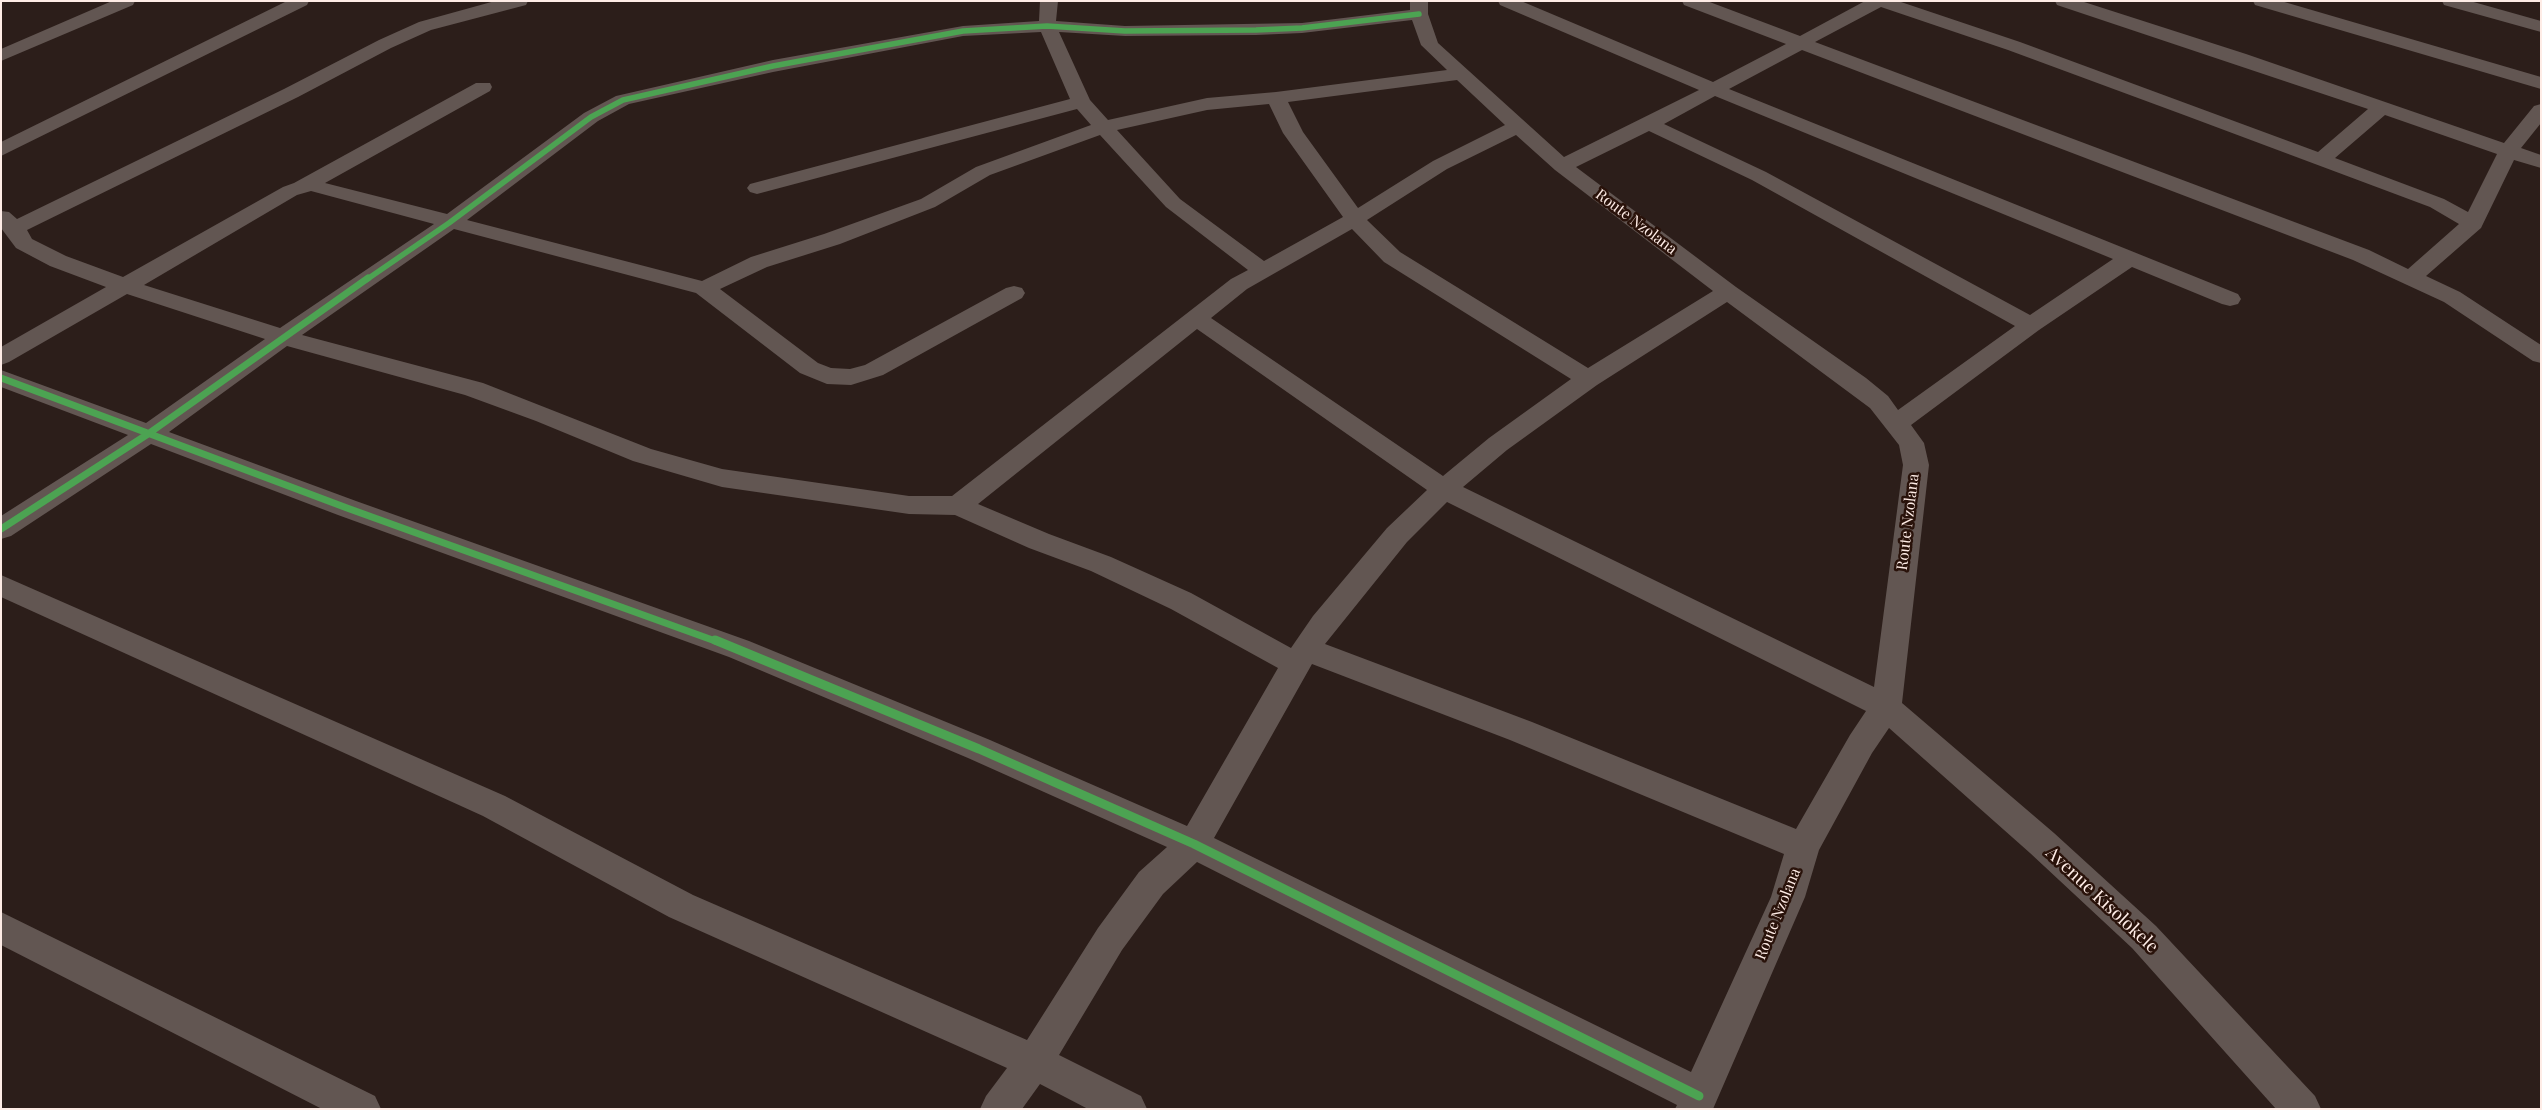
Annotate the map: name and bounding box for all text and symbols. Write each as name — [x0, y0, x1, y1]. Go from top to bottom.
street label: Route Nzolana — [1592, 186, 1680, 258]
street label: Route Nzolana — [1893, 473, 1923, 571]
street label: Avenue Kisolokele — [2041, 842, 2163, 958]
street label: Route Nzolana — [1751, 866, 1805, 962]

